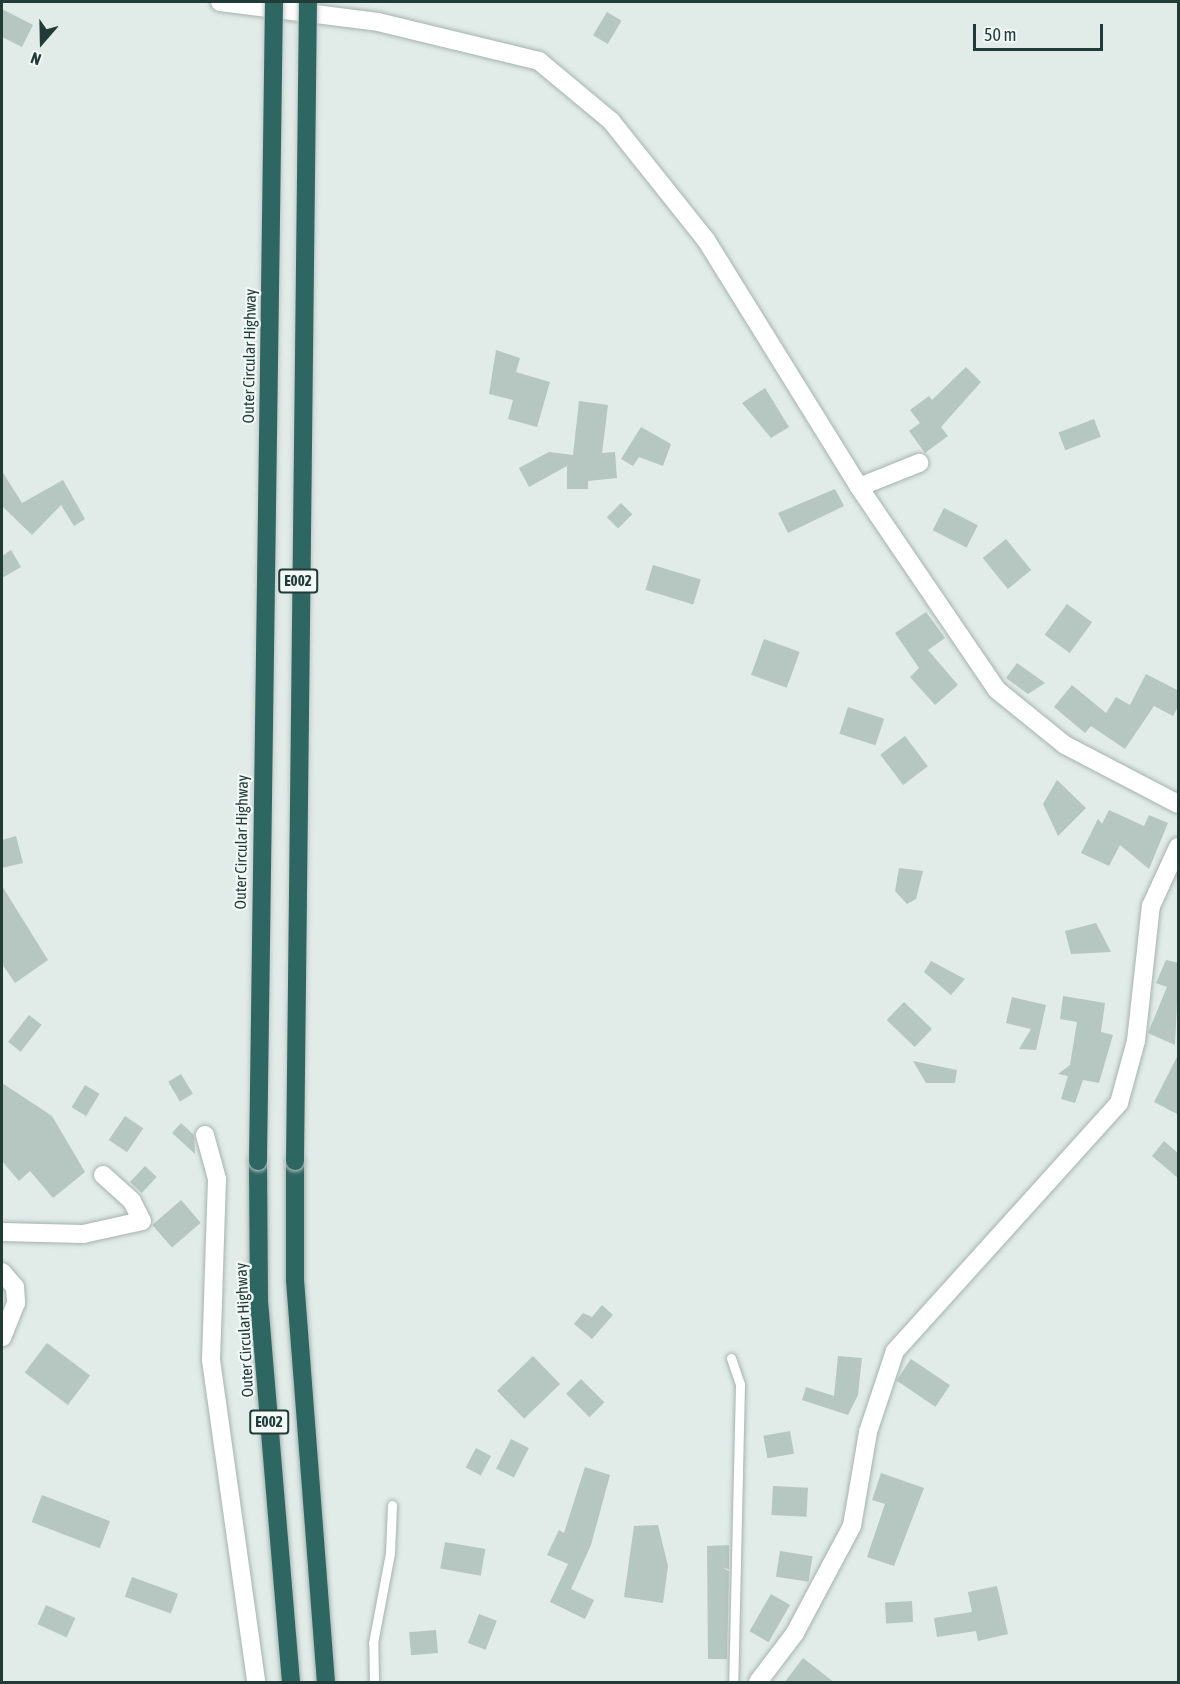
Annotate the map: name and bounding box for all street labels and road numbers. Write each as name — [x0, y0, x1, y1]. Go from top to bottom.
street label: Outer Circular Highway — [238, 289, 260, 423]
road number: E002 — [277, 569, 319, 593]
street label: Outer Circular Highway — [230, 775, 252, 909]
street label: Outer Circular Highway — [231, 1262, 257, 1398]
road number: E002 — [248, 1410, 290, 1434]

